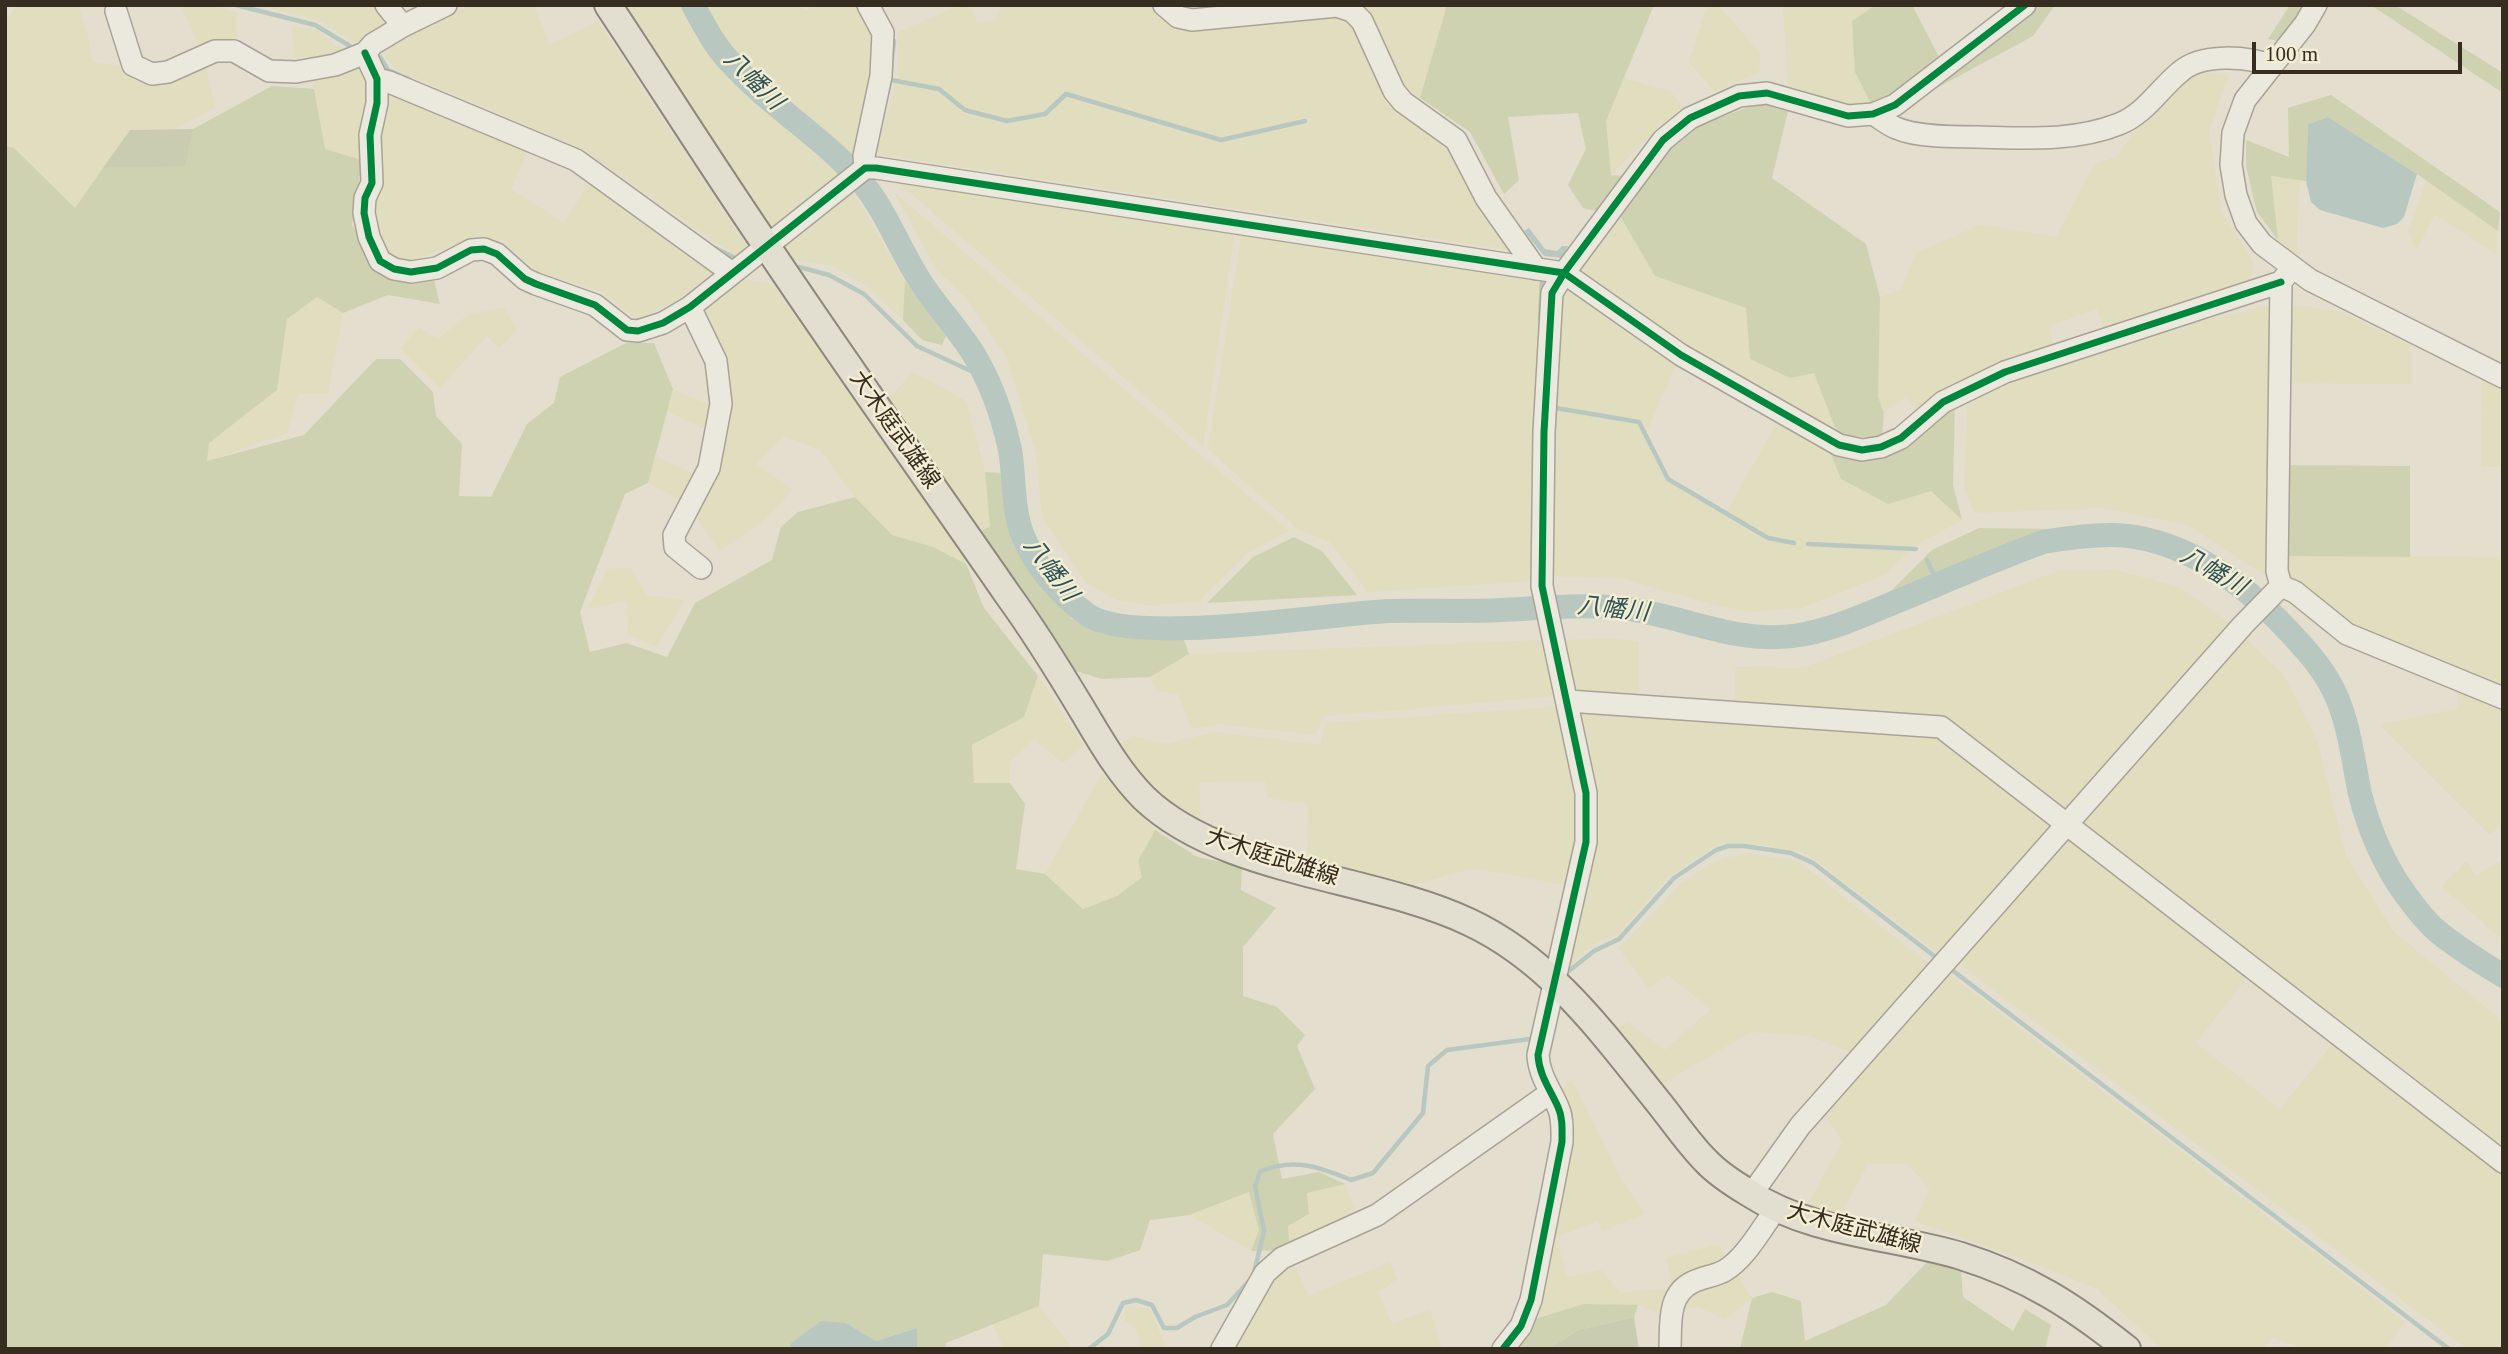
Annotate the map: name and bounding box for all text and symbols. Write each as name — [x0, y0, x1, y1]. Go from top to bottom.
scale bar — [2256, 28, 2466, 72]
text: 100 m — [2265, 42, 2318, 66]
water label: 八幡川 — [717, 45, 789, 117]
street label: 大木庭武雄線 — [843, 366, 945, 494]
water label: 八幡川 — [1017, 533, 1083, 607]
water label: 八幡川 — [2175, 542, 2251, 602]
water label: 八幡川 — [1576, 592, 1650, 628]
street label: 大木庭武雄線 — [1202, 824, 1342, 892]
street label: 大木庭武雄線 — [1784, 1198, 1924, 1260]

